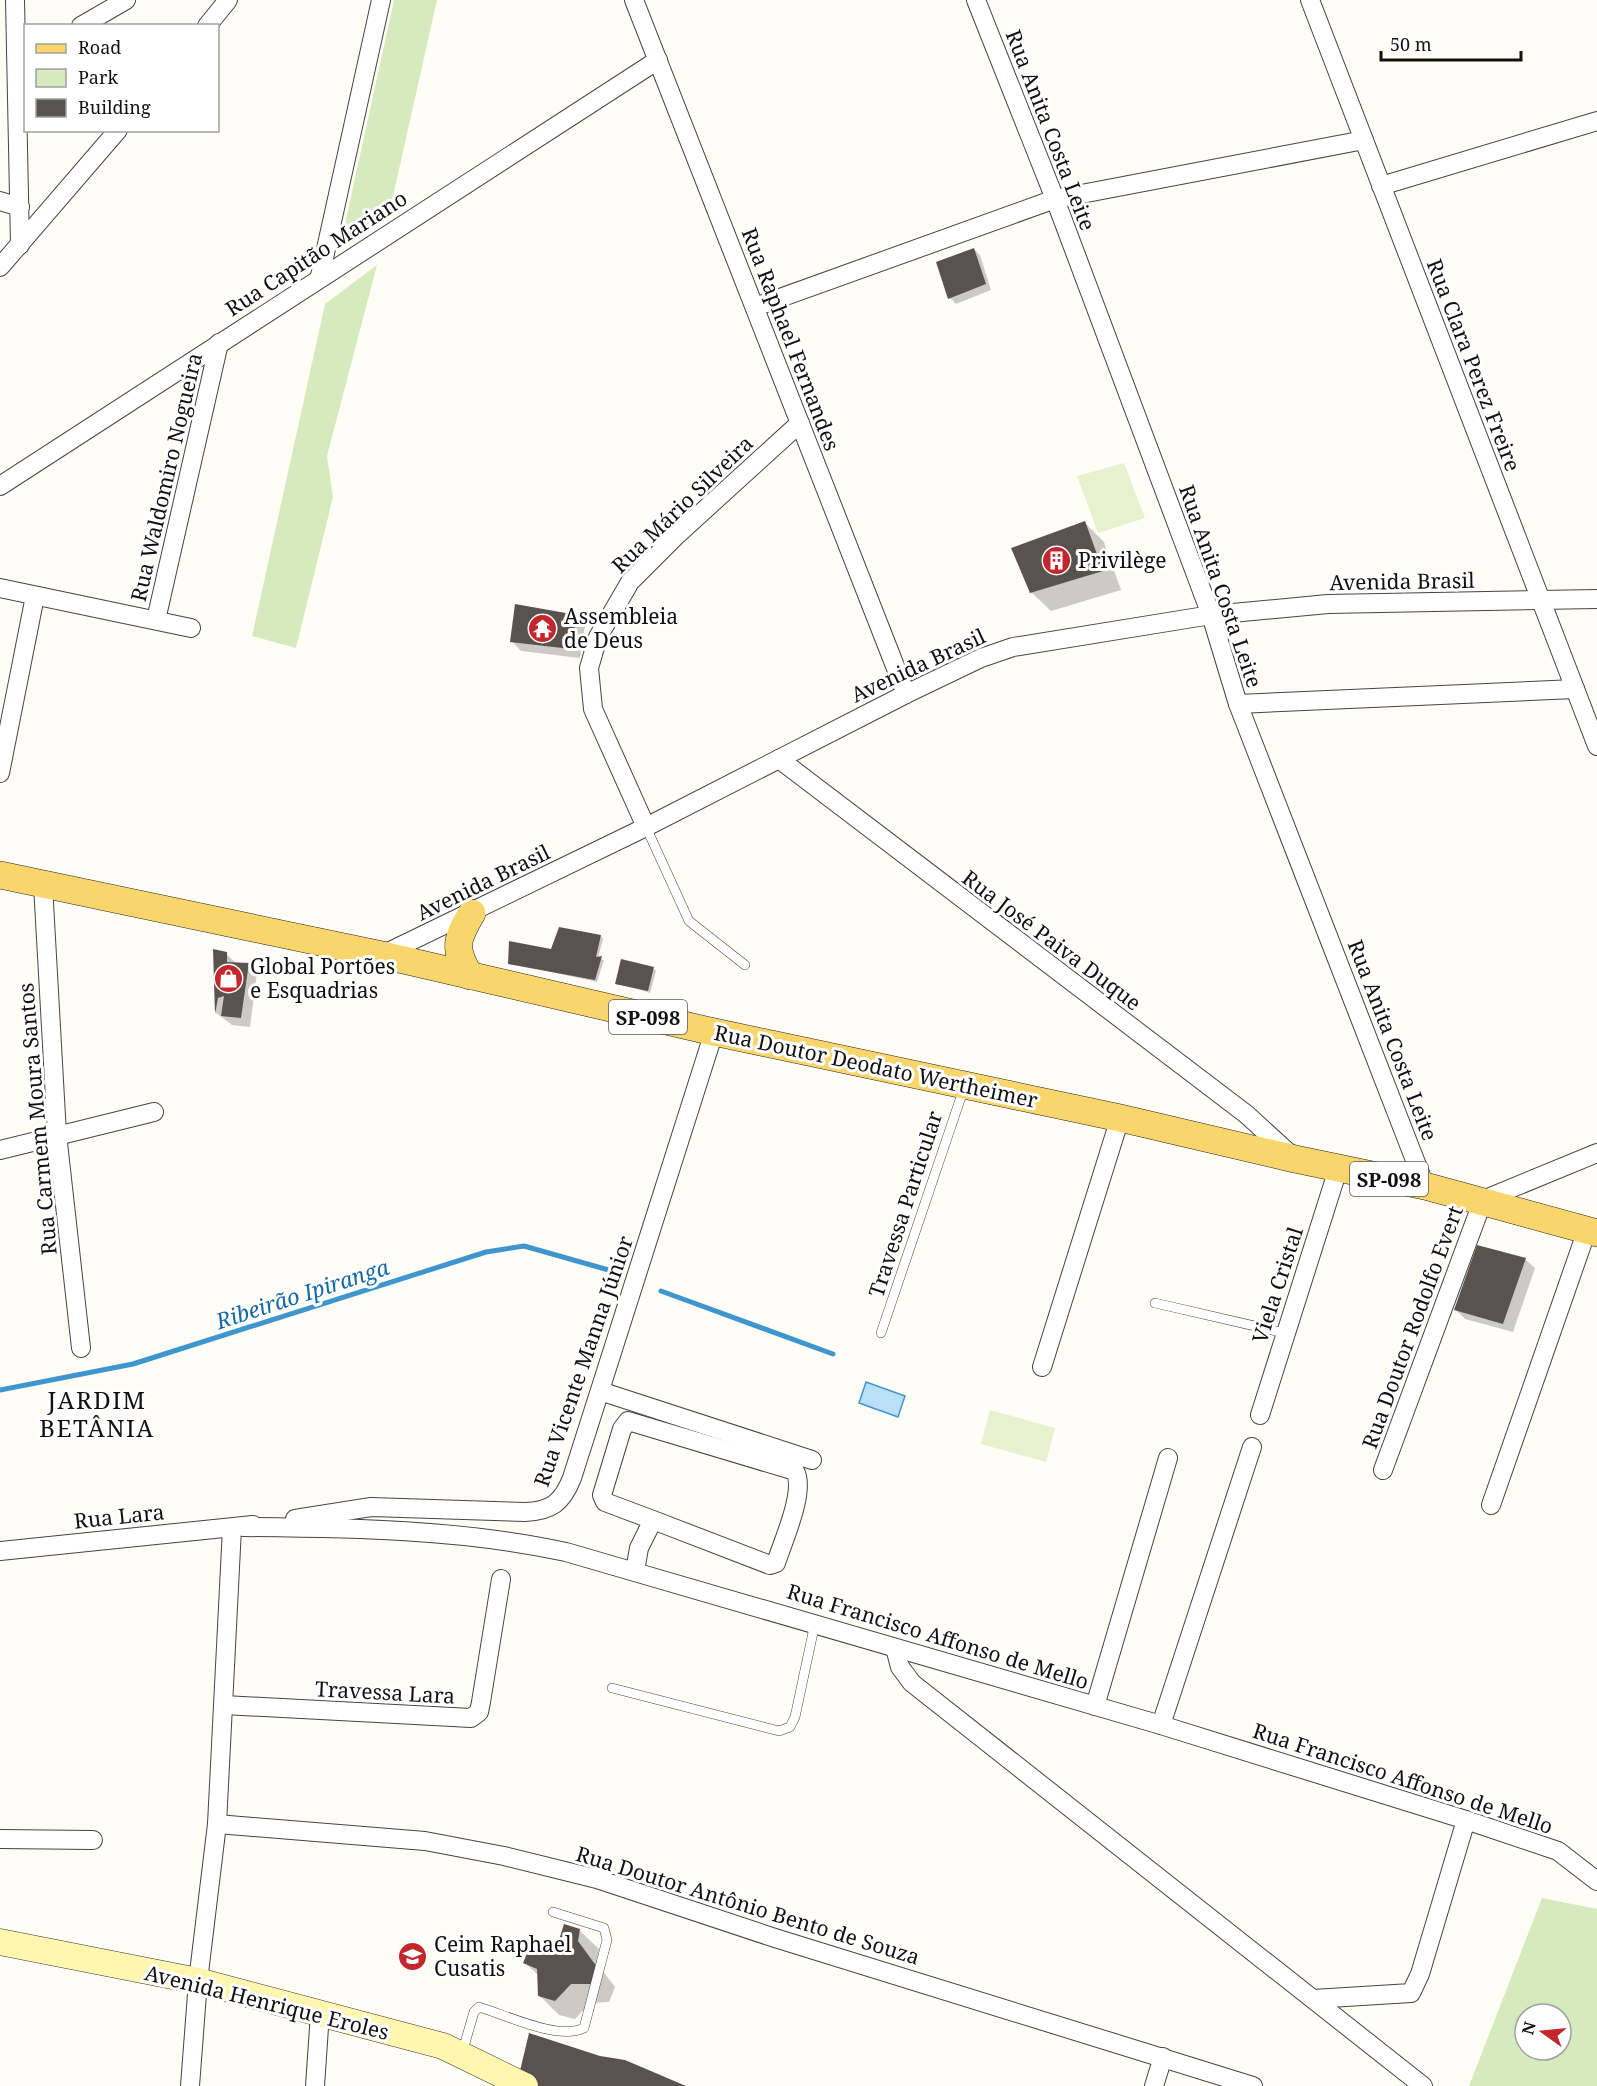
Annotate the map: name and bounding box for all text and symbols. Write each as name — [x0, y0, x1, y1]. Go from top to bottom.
legend — [24, 24, 219, 132]
scale bar — [1381, 24, 1520, 62]
street label: Rua Anita Costa Leite — [1000, 26, 1102, 234]
text: 50 m — [1390, 32, 1432, 56]
text: Road — [78, 35, 121, 59]
text: Park — [78, 65, 118, 89]
text: Building — [78, 95, 151, 119]
street label: Rua Capitão Mariano — [220, 184, 412, 322]
street label: Rua Raphael Fernandes — [736, 224, 846, 454]
street label: Rua Clara Perez Freire — [1421, 255, 1527, 475]
street label: Rua Waldomiro Nogueira — [124, 350, 208, 604]
street label: Rua Mário Silveira — [605, 429, 759, 579]
street label: Rua Anita Costa Leite — [1173, 481, 1269, 691]
building icon: Privilège — [1041, 544, 1073, 576]
place label: Privilège — [1078, 546, 1166, 574]
street label: Avenida Brasil — [1329, 566, 1475, 596]
place label: Assembleia de Deus — [564, 602, 678, 654]
temple icon: Assembleia de Deus — [527, 612, 559, 644]
street label: Avenida Brasil — [846, 621, 990, 708]
street label: Avenida Brasil — [412, 837, 555, 926]
street label: Rua José Paiva Duque — [957, 864, 1147, 1016]
street label: Rua Anita Costa Leite — [1342, 936, 1444, 1144]
place label: Global Portões e Esquadrias — [250, 952, 395, 1004]
shop icon: Global Portões e Esquadrias — [213, 962, 245, 994]
street label: Rua Carmem Moura Santos — [11, 982, 63, 1256]
road number: SP-098 — [609, 1000, 687, 1034]
street label: Rua Doutor Deodato Wertheimer — [712, 1018, 1040, 1114]
street label: Travessa Particular — [862, 1107, 948, 1301]
road number: SP-098 — [1350, 1162, 1428, 1196]
street label: Rua Doutor Rodolfo Evert — [1355, 1202, 1469, 1452]
street label: Viela Cristal — [1245, 1223, 1309, 1347]
street label: Rua Vicente Manna Júnior — [527, 1232, 639, 1490]
water label: Ribeirão Ipiranga — [211, 1251, 393, 1335]
district label: JARDIM BETÂNIA — [39, 1383, 155, 1444]
street label: Rua Lara — [72, 1497, 166, 1535]
street label: Rua Francisco Affonso de Mello — [784, 1577, 1092, 1695]
street label: Travessa Lara — [314, 1674, 456, 1710]
street label: Rua Francisco Affonso de Mello — [1249, 1716, 1557, 1840]
street label: Rua Doutor Antônio Bento de Souza — [573, 1839, 923, 1971]
place label: Ceim Raphael Cusatis — [434, 1930, 572, 1982]
school or university icon: Ceim Raphael Cusatis — [397, 1940, 429, 1972]
street label: Avenida Henrique Eroles — [142, 1958, 392, 2046]
north arrow — [1513, 2002, 1573, 2062]
text: N — [1516, 2019, 1541, 2037]

